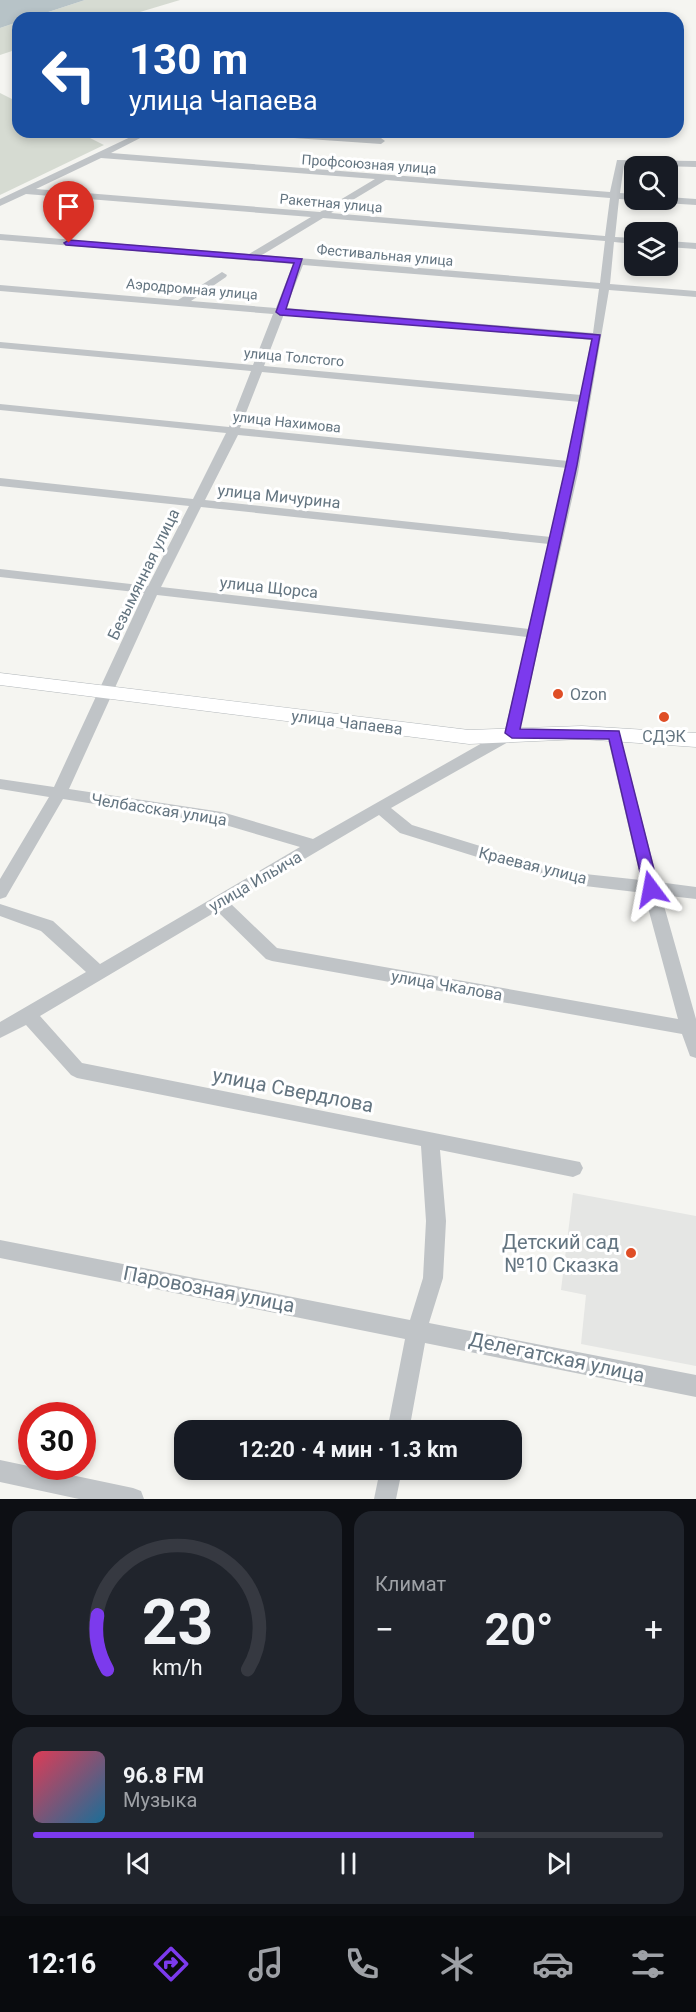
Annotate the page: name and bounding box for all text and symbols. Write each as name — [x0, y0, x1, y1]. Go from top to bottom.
text: 130 m — [129, 35, 248, 84]
icon: left — [30, 36, 108, 114]
text: улица Чапаева — [129, 85, 318, 117]
street label: Профсоюзная улица — [301, 151, 437, 177]
map controls — [624, 156, 678, 276]
button: search — [624, 156, 678, 210]
pin — [43, 181, 94, 243]
icon: arrive — [52, 190, 85, 223]
street label: Ракетная улица — [279, 191, 383, 215]
button: layers — [624, 222, 678, 276]
street label: Фестивальная улица — [316, 241, 454, 269]
street label: Аэродромная улица — [126, 275, 258, 303]
street label: улица Толстого — [243, 345, 345, 369]
street label: улица Нахимова — [232, 408, 342, 436]
street label: улица Мичурина — [217, 481, 341, 512]
street label: Безымянная улица — [103, 506, 183, 643]
street label: улица Щорса — [219, 573, 319, 602]
place label: Ozon — [570, 685, 607, 704]
marker: Ozon — [551, 687, 565, 701]
street label: улица Чапаева — [290, 706, 404, 739]
marker: СДЭК — [657, 710, 671, 724]
place label: СДЭК — [642, 727, 686, 746]
street label: Челбасская улица — [90, 789, 228, 830]
street label: Краевая улица — [477, 843, 589, 888]
street label: улица Ильича — [205, 847, 305, 916]
position arrow — [619, 857, 683, 921]
street label: улица Чкалова — [390, 966, 504, 1005]
street label: улица Свердлова — [211, 1063, 375, 1117]
place label: Детский сад №10 Сказка — [502, 1230, 619, 1277]
marker: Детский сад №10 Сказка — [624, 1246, 638, 1260]
street label: Паровозная улица — [121, 1261, 297, 1317]
street label: Делегатская улица — [467, 1327, 647, 1387]
speed limit sign: 30 — [18, 1402, 96, 1480]
text: 12:20 · 4 мин · 1.3 km — [238, 1437, 458, 1462]
text: Климат — [375, 1572, 446, 1596]
text: 23 — [141, 1586, 213, 1659]
text: 20° — [484, 1603, 554, 1656]
text: − — [375, 1610, 394, 1649]
text: + — [644, 1610, 663, 1649]
text: km/h — [152, 1655, 202, 1680]
text: 96.8 FM — [123, 1763, 204, 1788]
text: Музыка — [123, 1788, 197, 1812]
icon: previous — [122, 1847, 155, 1880]
icon: pause — [332, 1847, 365, 1880]
icon: next — [542, 1847, 575, 1880]
icon: directions — [150, 1943, 192, 1985]
icon: music — [245, 1943, 287, 1985]
icon: phone — [341, 1943, 383, 1985]
icon: climate — [436, 1943, 478, 1985]
icon: car — [532, 1943, 574, 1985]
icon: filters — [627, 1943, 669, 1985]
text: 12:16 — [27, 1948, 96, 1980]

